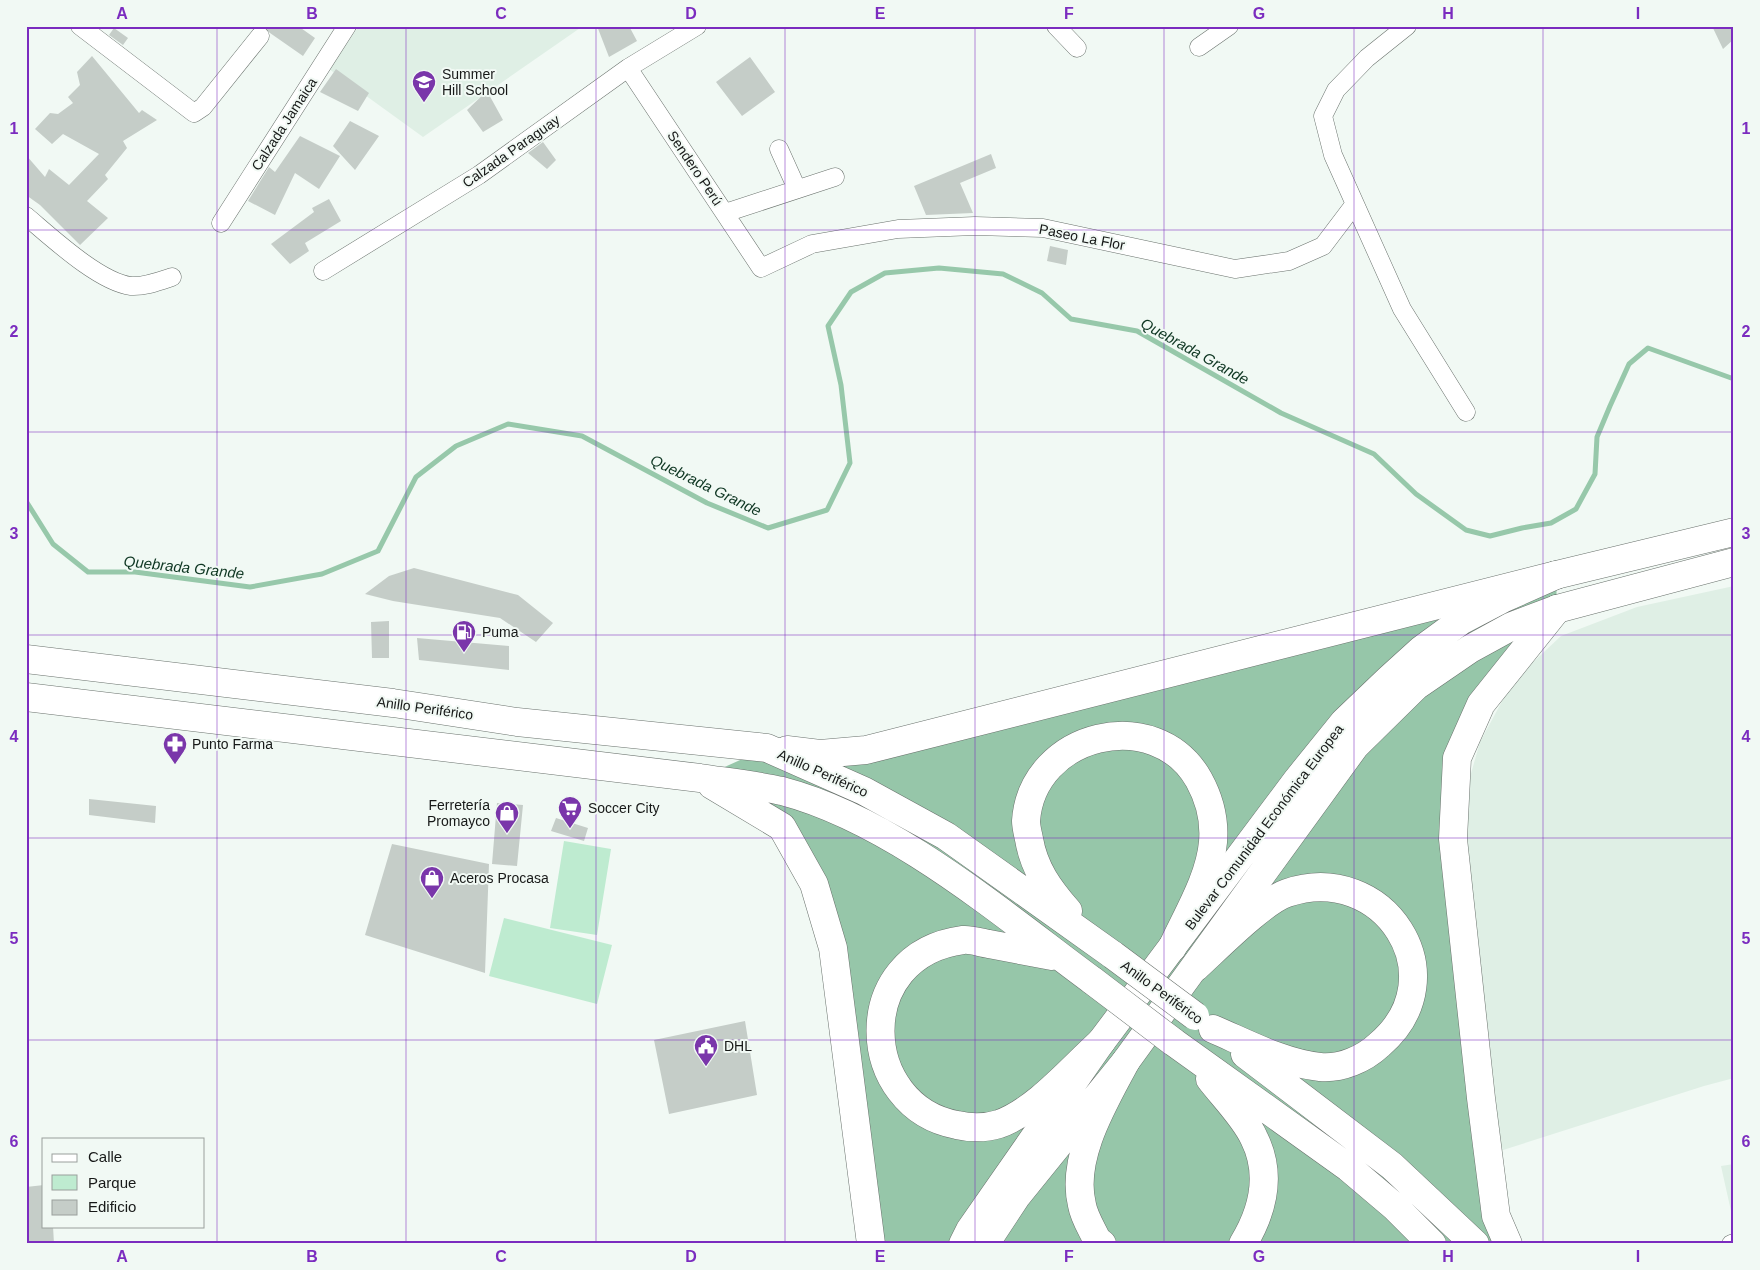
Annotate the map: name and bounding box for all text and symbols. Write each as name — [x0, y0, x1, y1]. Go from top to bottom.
text: A — [116, 5, 128, 22]
text: B — [306, 5, 318, 22]
text: C — [495, 5, 507, 22]
text: D — [685, 5, 697, 22]
text: E — [875, 5, 886, 22]
text: F — [1064, 5, 1074, 22]
text: G — [1253, 5, 1265, 22]
text: H — [1442, 5, 1454, 22]
text: I — [1636, 5, 1640, 22]
place label: Summer Hill School — [442, 66, 508, 98]
school or university icon: Summer Hill School — [411, 69, 437, 103]
street label: Calzada Jamaica — [248, 74, 320, 173]
street label: Calzada Paraguay — [459, 111, 563, 191]
text: 1 — [10, 120, 19, 137]
text: 1 — [1742, 120, 1751, 137]
street label: Sendero Perú — [664, 128, 726, 208]
street label: Paseo La Flor — [1038, 221, 1127, 253]
water label: Quebrada Grande — [1138, 314, 1252, 388]
text: 2 — [10, 323, 19, 340]
text: 2 — [1742, 323, 1751, 340]
water label: Quebrada Grande — [648, 451, 764, 519]
text: 3 — [10, 525, 19, 542]
text: 3 — [1742, 525, 1751, 542]
water label: Quebrada Grande — [123, 552, 245, 582]
fuel station icon: Puma — [451, 619, 477, 653]
place label: Puma — [482, 624, 519, 640]
street label: Anillo Periférico — [376, 693, 474, 723]
street label: Bulevar Comunidad Económica Europea — [1182, 721, 1347, 933]
text: 4 — [10, 728, 19, 745]
text: 4 — [1742, 728, 1751, 745]
pharmacy icon: Punto Farma — [162, 731, 188, 765]
place label: Punto Farma — [192, 736, 273, 752]
street label: Anillo Periférico — [775, 746, 871, 800]
supermarket icon: Soccer City — [557, 795, 583, 829]
place label: Ferretería Promayco — [427, 797, 490, 829]
shop icon: Ferretería Promayco — [494, 800, 520, 834]
place label: Soccer City — [588, 800, 660, 816]
shop icon: Aceros Procasa — [419, 865, 445, 899]
place label: Aceros Procasa — [450, 870, 549, 886]
text: 5 — [10, 930, 19, 947]
text: 5 — [1742, 930, 1751, 947]
street label: Anillo Periférico — [1118, 957, 1206, 1027]
public building icon: DHL — [693, 1033, 719, 1067]
place label: DHL — [724, 1038, 752, 1054]
text: 6 — [10, 1133, 19, 1150]
text: 6 — [1742, 1133, 1751, 1150]
legend — [42, 1138, 205, 1228]
text: Calle — [88, 1148, 122, 1165]
text: Parque — [88, 1174, 136, 1191]
text: Edificio — [88, 1198, 136, 1215]
text: A — [116, 1248, 128, 1265]
text: B — [306, 1248, 318, 1265]
text: C — [495, 1248, 507, 1265]
text: D — [685, 1248, 697, 1265]
text: E — [875, 1248, 886, 1265]
text: F — [1064, 1248, 1074, 1265]
text: G — [1253, 1248, 1265, 1265]
text: H — [1442, 1248, 1454, 1265]
text: I — [1636, 1248, 1640, 1265]

